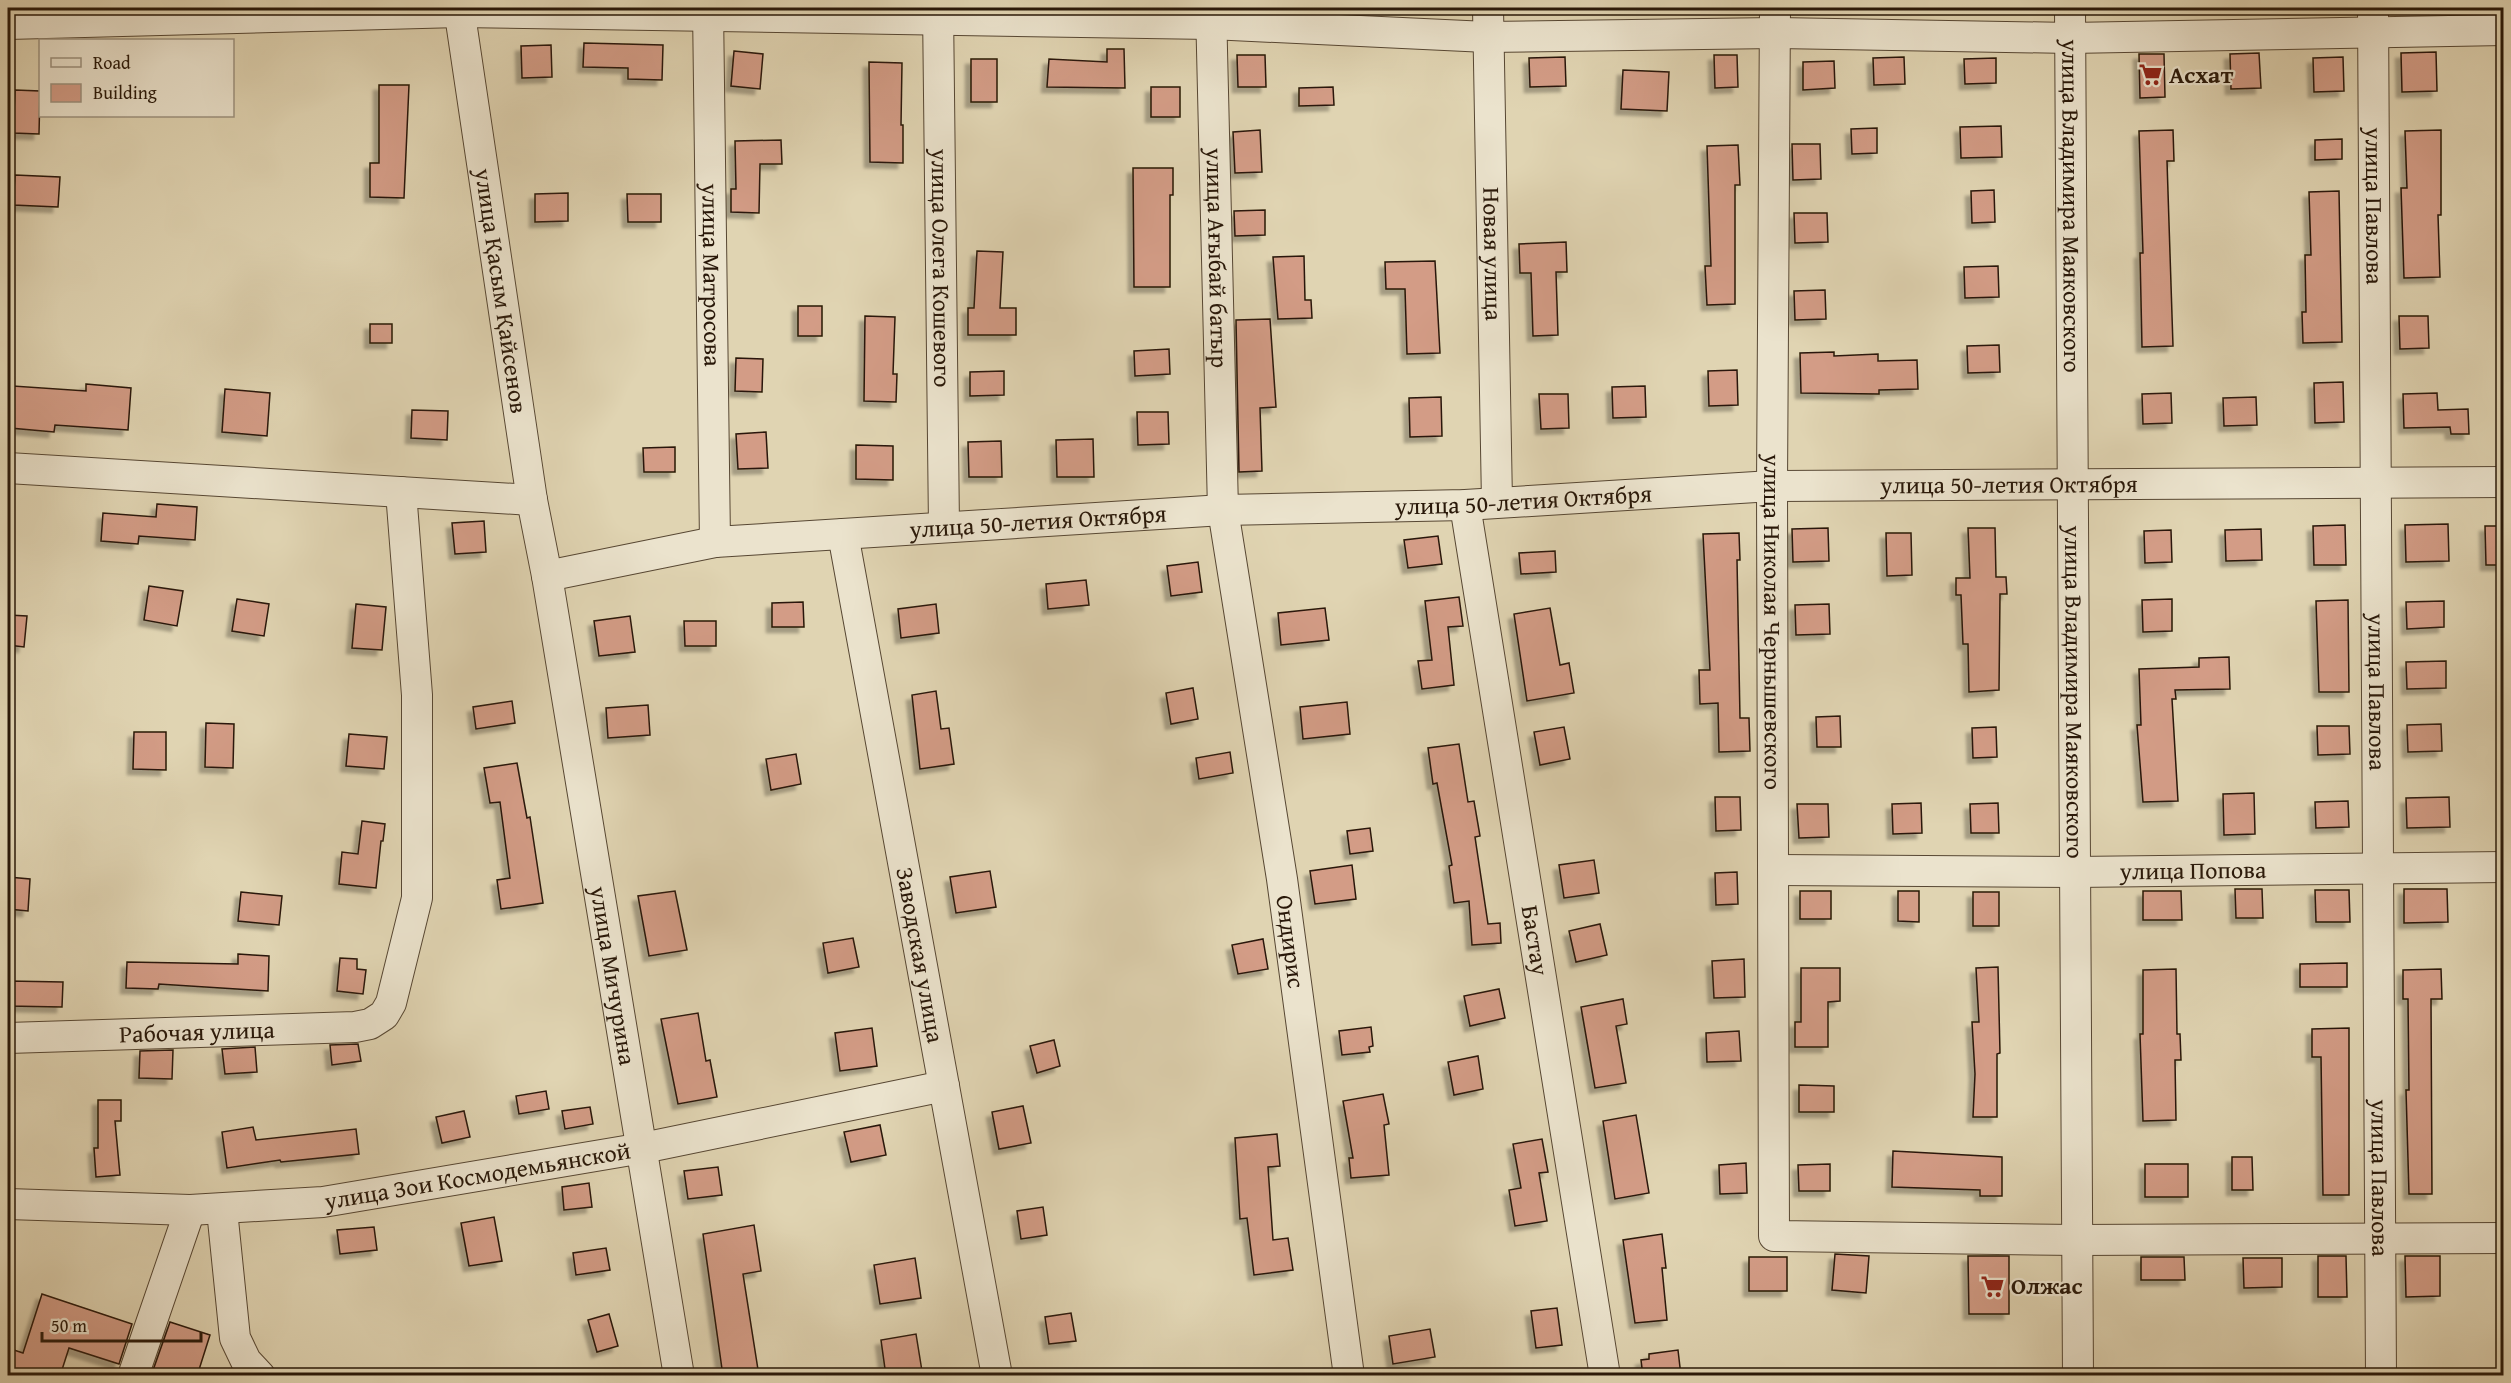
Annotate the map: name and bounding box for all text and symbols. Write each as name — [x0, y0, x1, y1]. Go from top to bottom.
street label: улица Владимира Маяковского — [2053, 38, 2090, 373]
legend — [39, 39, 234, 117]
text: Road — [93, 49, 131, 76]
place label: Асхат — [2169, 57, 2233, 92]
supermarket icon: Асхат — [2138, 62, 2164, 88]
text: Building — [93, 79, 157, 106]
street label: улица Павлова — [2357, 126, 2393, 285]
street label: улица Ағыбай батыр — [1197, 146, 1238, 368]
street label: улица Олега Кошевого — [923, 147, 960, 388]
street label: улица Қасым Қайсенов — [466, 165, 537, 416]
street label: улица Матросова — [693, 182, 731, 367]
street label: Новая улица — [1474, 187, 1512, 322]
street label: улица Николая Чернышевского — [1755, 453, 1791, 790]
street label: улица 50-летия Октября — [1879, 466, 2138, 502]
street label: улица 50-летия Октября — [1393, 475, 1653, 523]
street label: улица 50-летия Октября — [907, 496, 1168, 547]
street label: улица Владимира Маяковского — [2056, 524, 2093, 859]
street label: улица Павлова — [2360, 612, 2395, 771]
street label: улица Попова — [2118, 852, 2267, 888]
street label: Заводская улица — [887, 864, 954, 1046]
street label: улица Мичурина — [581, 883, 646, 1068]
street label: Ондирис — [1267, 893, 1315, 991]
street label: Бастау — [1513, 903, 1558, 978]
street label: Рабочая улица — [119, 1012, 276, 1051]
street label: улица Павлова — [2362, 1098, 2398, 1257]
street label: улица Зои Космодемьянской — [321, 1132, 633, 1219]
place label: Олжас — [2011, 1268, 2083, 1303]
supermarket icon: Олжас — [1980, 1273, 2006, 1299]
scale bar — [42, 1305, 201, 1343]
text: 50 m — [51, 1312, 87, 1339]

